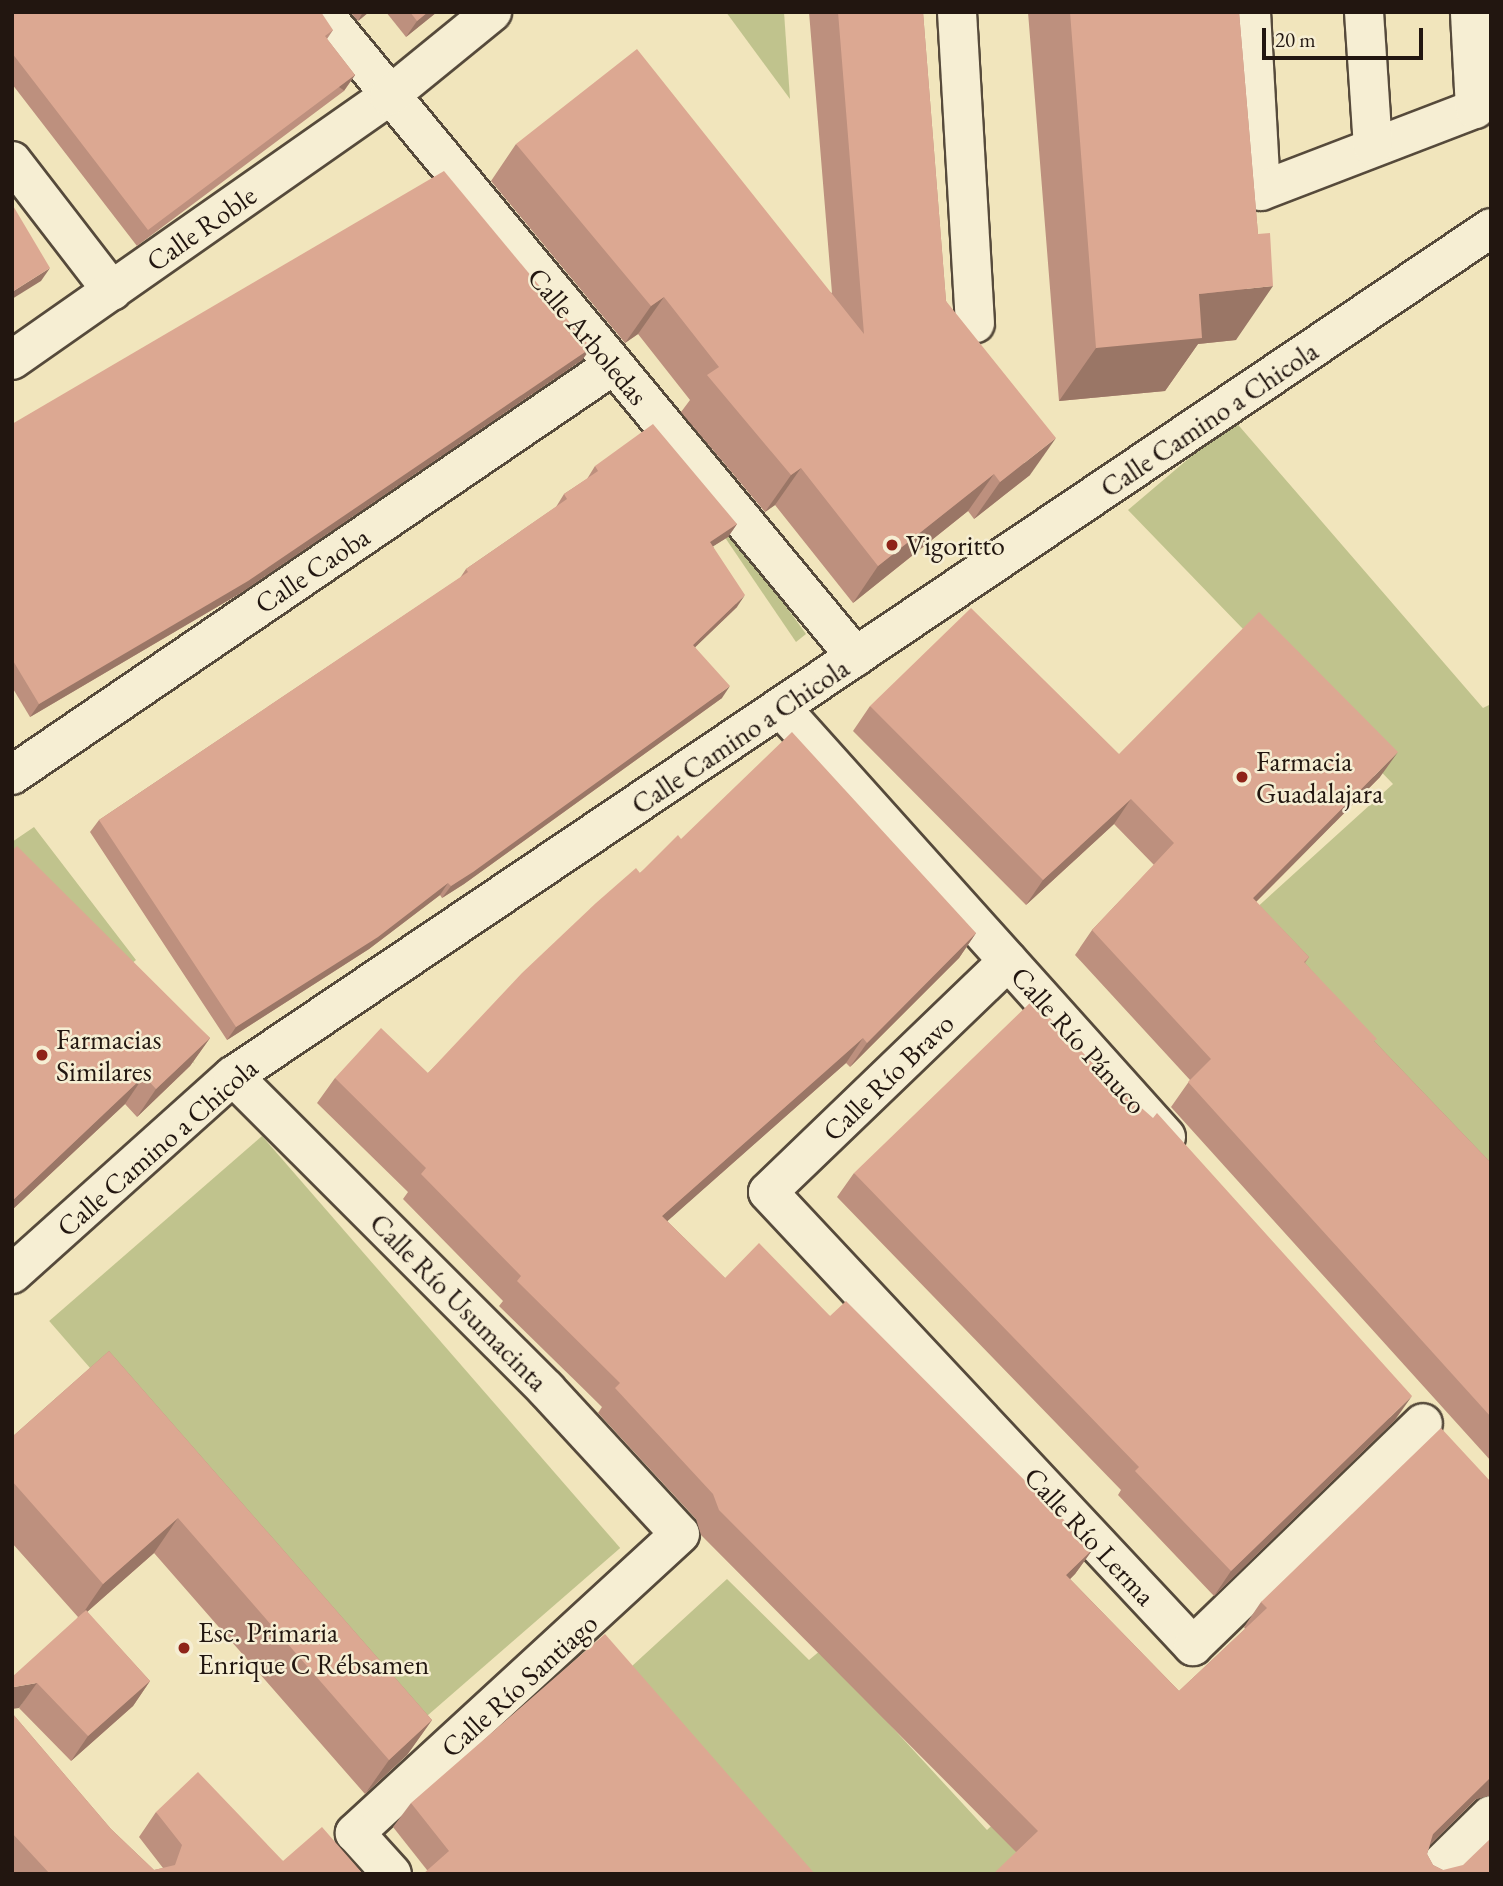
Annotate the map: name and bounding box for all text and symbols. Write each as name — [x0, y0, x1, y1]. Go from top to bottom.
scale bar — [1265, 14, 1426, 58]
text: 20 m — [1275, 26, 1316, 53]
street label: Calle Roble — [140, 178, 262, 278]
street label: Calle Arboledas — [521, 260, 655, 412]
street label: Calle Camino a Chicola — [1094, 334, 1324, 504]
street label: Calle Caoba — [248, 519, 376, 621]
place label: Vigoritto — [906, 528, 1005, 562]
marker: Vigoritto — [884, 537, 900, 553]
street label: Calle Camino a Chicola — [625, 651, 855, 821]
place label: Farmacia Guadalajara — [1256, 744, 1383, 810]
marker: Farmacia Guadalajara — [1234, 769, 1250, 785]
street label: Calle Río Pánuco — [1004, 959, 1154, 1121]
street label: Calle Río Bravo — [816, 1006, 960, 1148]
place label: Farmacias Similares — [56, 1022, 161, 1088]
marker: Farmacias Similares — [34, 1047, 50, 1063]
street label: Calle Camino a Chicola — [50, 1051, 264, 1243]
street label: Calle Río Usumacinta — [363, 1206, 555, 1398]
street label: Calle Río Lerma — [1017, 1460, 1163, 1612]
street label: Calle Río Santiago — [434, 1606, 604, 1764]
place label: Esc. Primaria Enrique C Rébsamen — [198, 1615, 429, 1681]
marker: Esc. Primaria Enrique C Rébsamen — [176, 1640, 192, 1656]

